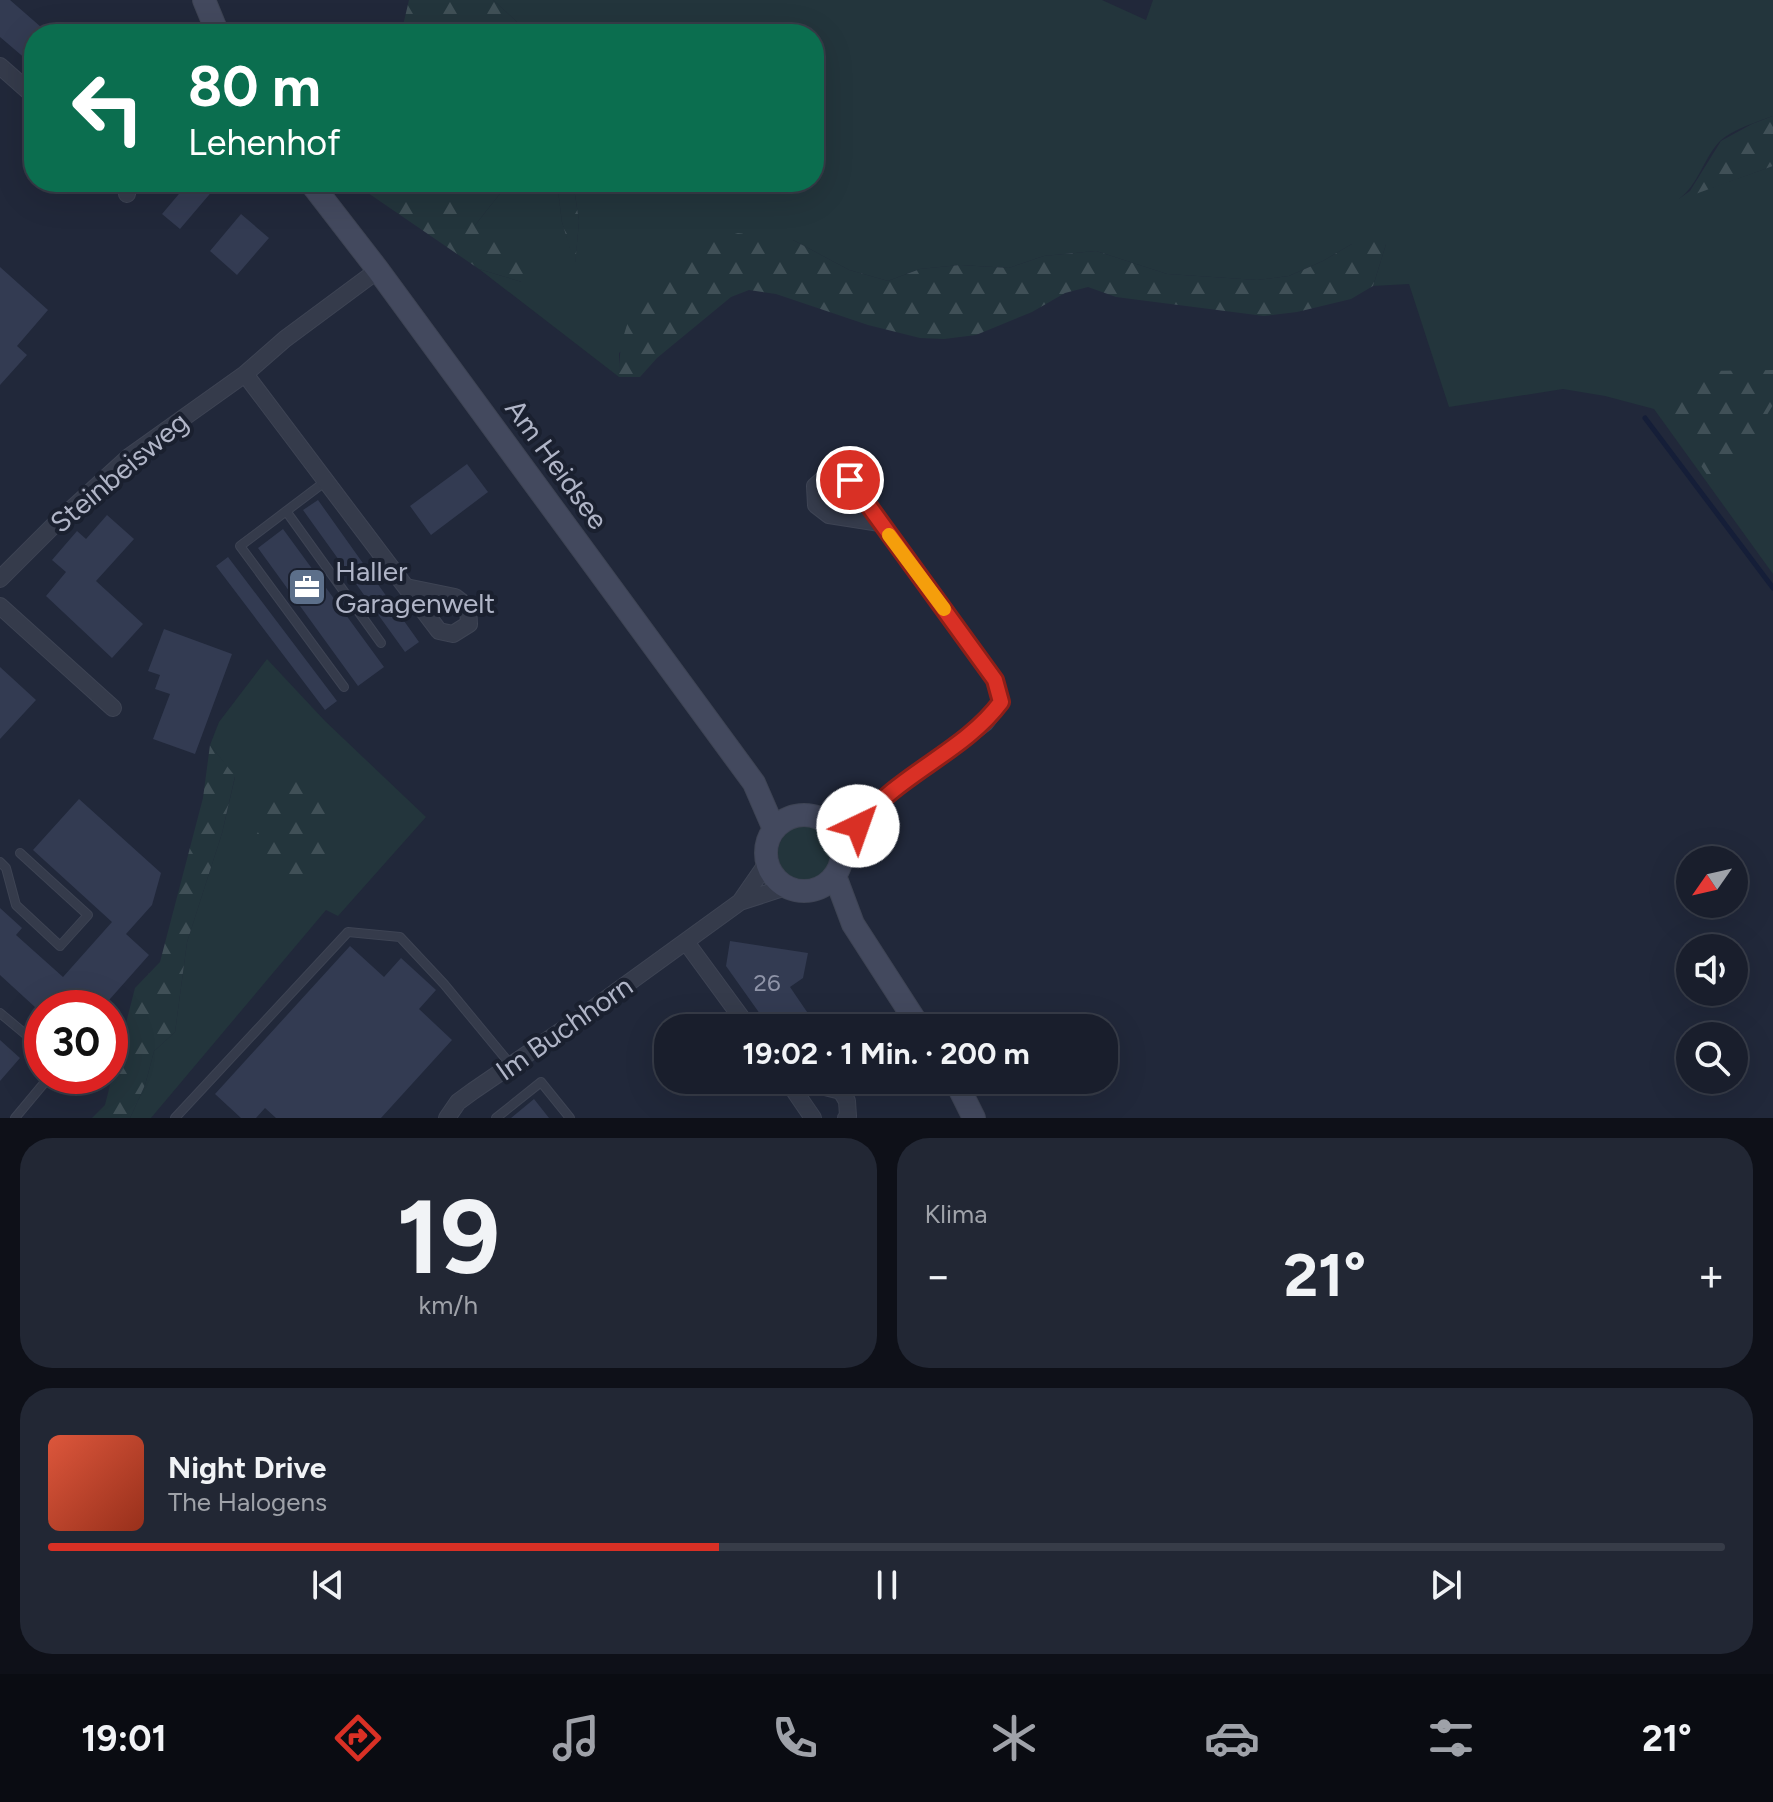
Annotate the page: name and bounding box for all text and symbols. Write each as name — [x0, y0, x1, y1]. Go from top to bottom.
text: 80 m — [188, 53, 321, 120]
icon: left — [56, 56, 160, 160]
text: Lehenhof — [188, 121, 340, 164]
street label: Am Heidsee — [498, 392, 616, 536]
street label: Steinbeisweg — [43, 404, 195, 540]
pin — [816, 446, 884, 514]
icon: arrive — [828, 458, 872, 502]
place label: Haller Garagenwelt — [335, 554, 495, 620]
office icon: Haller Garagenwelt — [286, 566, 328, 608]
position arrow — [816, 784, 900, 868]
north arrow — [1676, 846, 1748, 918]
map controls — [1676, 846, 1748, 1094]
button: sound — [1676, 934, 1748, 1006]
house number: 26 — [754, 968, 781, 997]
street label: Im Buchhorn — [489, 969, 639, 1087]
speed limit sign: 30 — [24, 990, 128, 1094]
button: search — [1676, 1022, 1748, 1094]
text: 19:02 · 1 Min. · 200 m — [742, 1035, 1030, 1072]
text: 19 — [396, 1174, 500, 1299]
text: Klima — [925, 1198, 988, 1230]
text: 21° — [1283, 1239, 1366, 1311]
text: − — [925, 1249, 952, 1302]
text: + — [1698, 1249, 1725, 1302]
text: km/h — [419, 1289, 478, 1321]
text: Night Drive — [168, 1449, 326, 1486]
text: The Halogens — [168, 1486, 327, 1518]
icon: previous — [306, 1563, 350, 1607]
icon: pause — [865, 1563, 909, 1607]
icon: next — [1424, 1563, 1468, 1607]
icon: directions — [330, 1710, 386, 1766]
icon: music — [548, 1710, 604, 1766]
icon: phone — [767, 1710, 823, 1766]
icon: climate — [986, 1710, 1042, 1766]
icon: car — [1204, 1710, 1260, 1766]
icon: filters — [1423, 1710, 1479, 1766]
text: 19:01 — [81, 1717, 167, 1760]
text: 21° — [1642, 1717, 1692, 1760]

